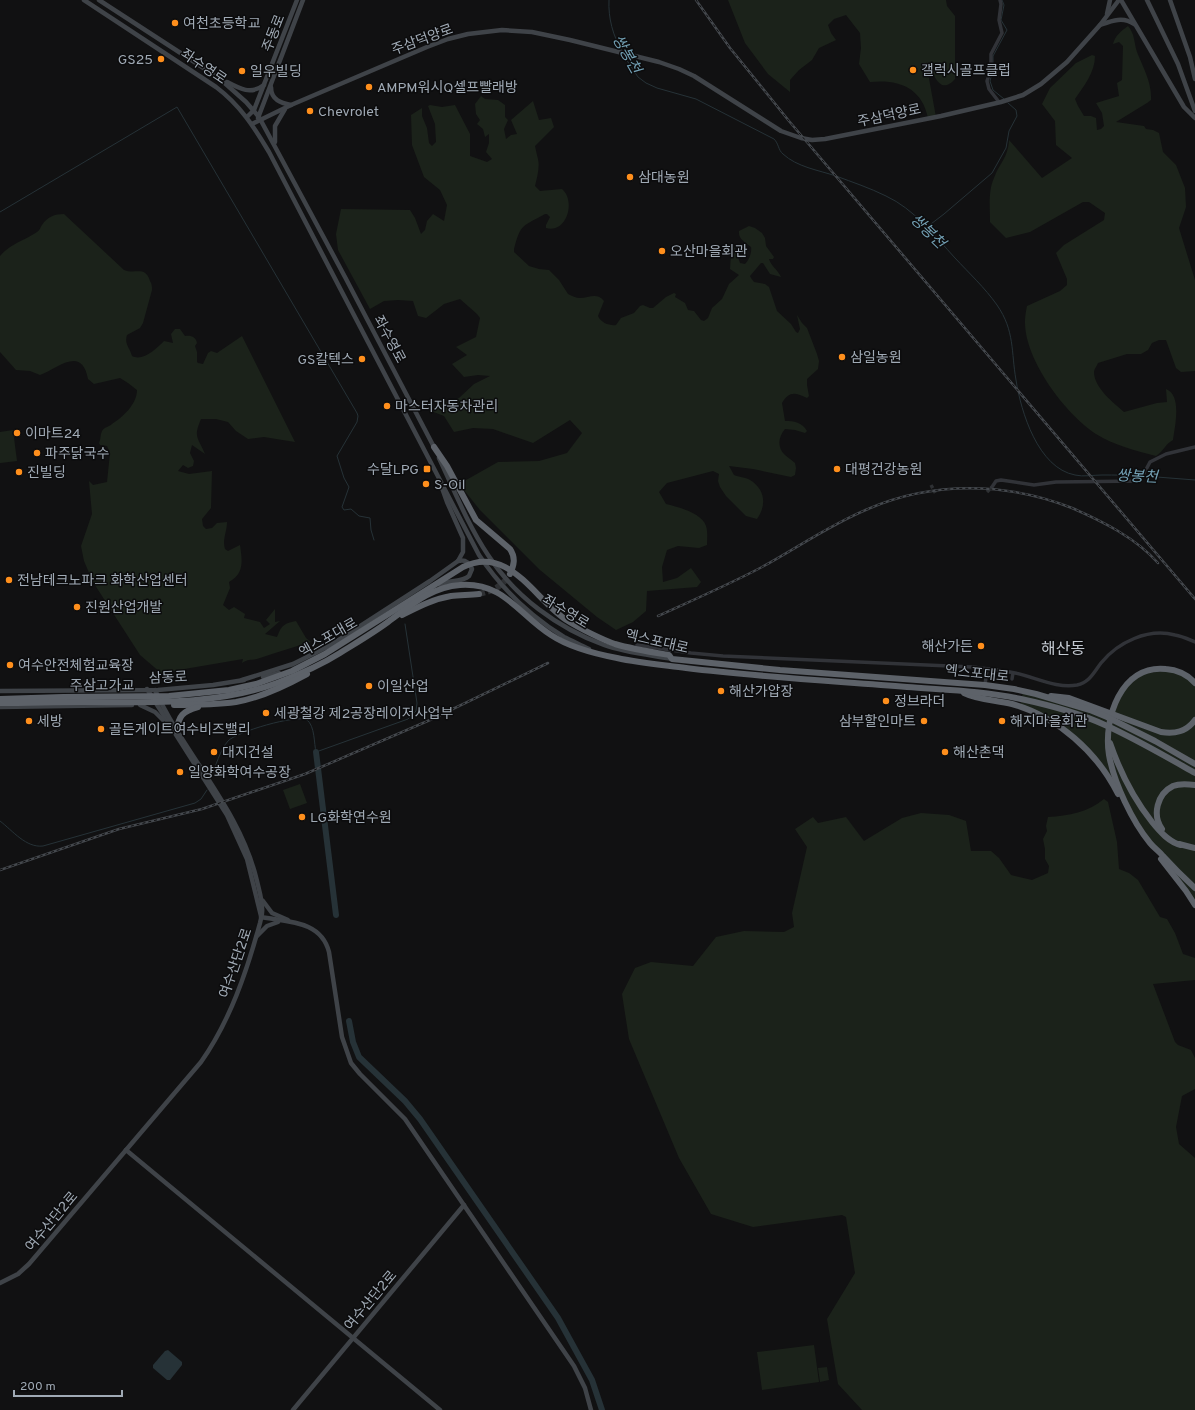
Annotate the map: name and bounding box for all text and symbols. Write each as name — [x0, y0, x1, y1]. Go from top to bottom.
street label: 주동로 — [260, 12, 289, 55]
place label: 여천초등학교 — [183, 15, 260, 33]
marker: 여천초등학교 — [170, 18, 180, 28]
street label: 주삼덕양로 — [389, 21, 456, 59]
water label: 쌍봉천 — [607, 32, 645, 79]
street label: 좌수영로 — [177, 46, 229, 89]
place label: GS25 — [118, 52, 153, 69]
marker: GS25 — [156, 54, 166, 64]
place label: 갤럭시골프클럽 — [921, 63, 1011, 80]
place label: 일우빌딩 — [250, 64, 302, 81]
marker: 갤럭시골프클럽 — [908, 65, 918, 75]
marker: 일우빌딩 — [237, 66, 247, 76]
place label: AMPM워시Q셀프빨래방 — [377, 80, 518, 97]
marker: AMPM워시Q셀프빨래방 — [364, 82, 374, 92]
street label: 주삼덕양로 — [856, 101, 923, 131]
place label: Chevrolet — [318, 104, 379, 121]
marker: Chevrolet — [305, 106, 315, 116]
place label: 삼대농원 — [638, 170, 690, 187]
marker: 삼대농원 — [625, 172, 635, 182]
water label: 쌍봉천 — [905, 211, 950, 255]
place label: 오산마을회관 — [670, 244, 747, 261]
marker: 오산마을회관 — [657, 246, 667, 256]
street label: 좌수영로 — [369, 313, 408, 367]
place label: 삼일농원 — [850, 350, 902, 367]
place label: GS칼텍스 — [297, 352, 354, 369]
marker: 삼일농원 — [837, 352, 847, 362]
marker: GS칼텍스 — [357, 354, 367, 364]
place label: 마스터자동차관리 — [395, 399, 498, 416]
marker: 마스터자동차관리 — [382, 401, 392, 411]
place label: 이마트24 — [25, 426, 81, 443]
marker: 이마트24 — [12, 428, 22, 438]
place label: 파주닭국수 — [45, 446, 110, 463]
marker: 파주닭국수 — [32, 448, 42, 458]
place label: 수달LPG — [367, 462, 419, 479]
place label: 대평건강농원 — [845, 462, 922, 479]
marker: 수달LPG — [422, 464, 432, 474]
marker: 대평건강농원 — [832, 464, 842, 474]
place label: 진빌딩 — [27, 465, 66, 482]
marker: 진빌딩 — [14, 467, 24, 477]
water label: 쌍봉천 — [1116, 467, 1160, 488]
place label: S-Oil — [434, 477, 465, 494]
marker: S-Oil — [421, 479, 431, 489]
place label: 전남테크노파크 화학산업센터 — [17, 572, 188, 590]
marker: 전남테크노파크 화학산업센터 — [4, 575, 14, 585]
street label: 좌수영로 — [539, 592, 592, 633]
place label: 진원산업개발 — [85, 600, 162, 617]
marker: 진원산업개발 — [72, 602, 82, 612]
street label: 엑스포대로 — [297, 615, 361, 662]
street label: 엑스포대로 — [623, 627, 690, 658]
place label: 해산가든 — [921, 639, 973, 656]
district label: 해산동 — [1041, 640, 1085, 660]
marker: 해산가든 — [976, 641, 986, 651]
place label: 여수안전체험교육장 — [18, 658, 134, 675]
marker: 여수안전체험교육장 — [5, 660, 15, 670]
street label: 엑스포대로 — [944, 663, 1010, 686]
street label: 삼동로 — [148, 669, 188, 688]
street label: 주삼고가교 — [70, 678, 134, 695]
place label: 이일산업 — [377, 679, 429, 696]
marker: 이일산업 — [364, 681, 374, 691]
place label: 해산가압장 — [729, 684, 794, 701]
marker: 해산가압장 — [716, 686, 726, 696]
place label: 정브라더 — [894, 694, 946, 711]
marker: 정브라더 — [881, 696, 891, 706]
place label: 세광철강 제2공장레이저사업부 — [274, 706, 453, 723]
marker: 세광철강 제2공장레이저사업부 — [261, 708, 271, 718]
place label: 삼부할인마트 — [839, 713, 916, 731]
place label: 세방 — [37, 714, 63, 731]
place label: 해지마을회관 — [1010, 714, 1087, 731]
marker: 세방 — [24, 716, 34, 726]
marker: 삼부할인마트 — [919, 716, 929, 726]
marker: 해지마을회관 — [997, 716, 1007, 726]
place label: 골든게이트여수비즈밸리 — [109, 722, 251, 739]
marker: 골든게이트여수비즈밸리 — [96, 724, 106, 734]
place label: 대지건설 — [222, 745, 274, 762]
place label: 해산촌댁 — [953, 745, 1005, 762]
marker: 대지건설 — [209, 747, 219, 757]
marker: 해산촌댁 — [940, 747, 950, 757]
place label: 일양화학여수공장 — [188, 764, 291, 782]
marker: 일양화학여수공장 — [175, 767, 185, 777]
place label: LG화학연수원 — [310, 809, 392, 827]
marker: LG화학연수원 — [297, 812, 307, 822]
street label: 여수산단2로 — [217, 926, 256, 1001]
street label: 여수산단2로 — [22, 1188, 82, 1255]
street label: 여수산단2로 — [341, 1267, 401, 1334]
scale bar — [14, 1372, 122, 1398]
text: 200 m — [20, 1379, 56, 1395]

